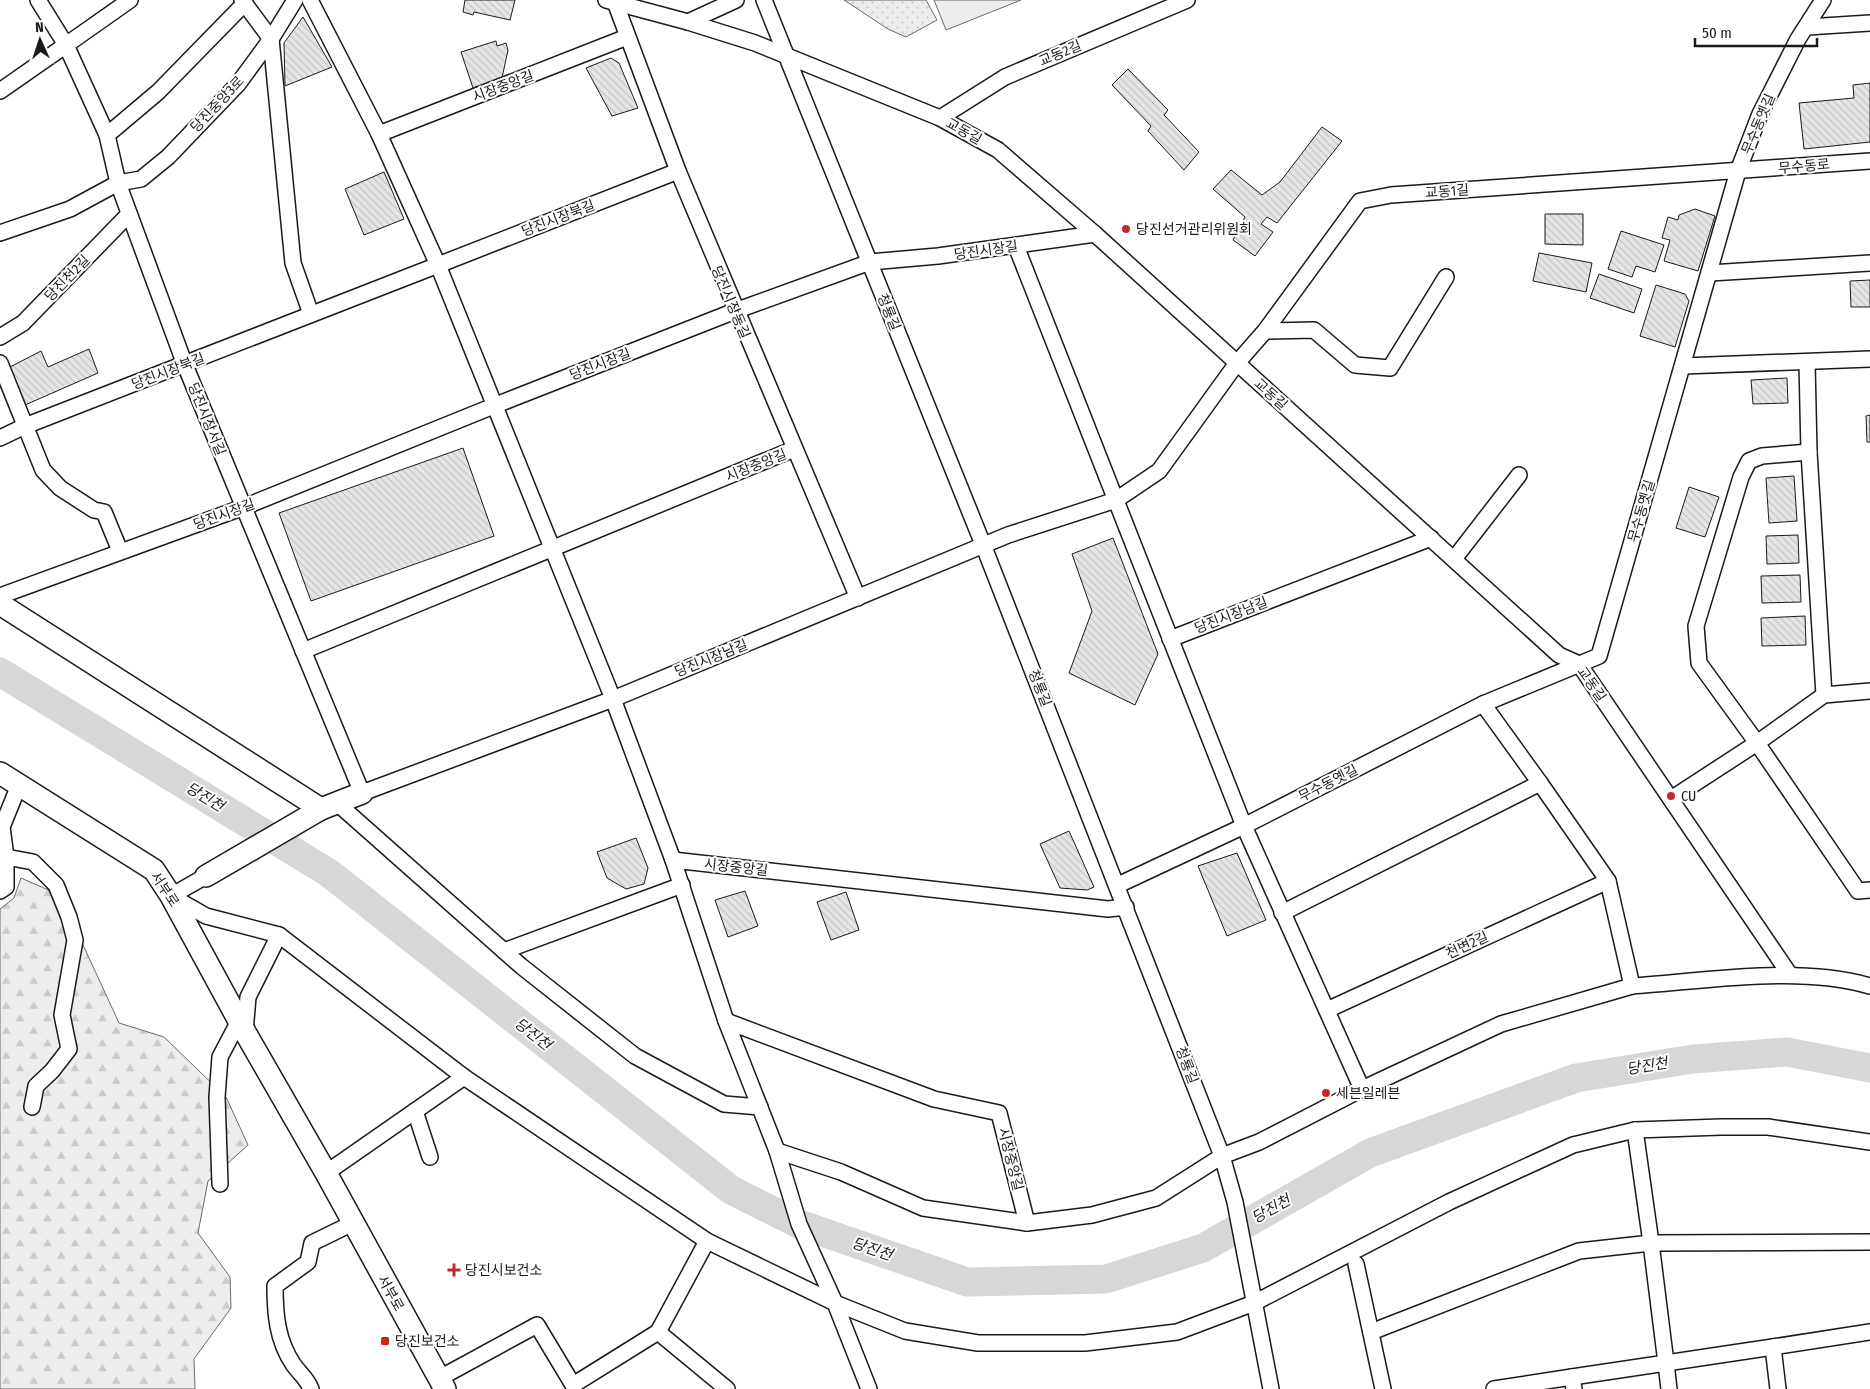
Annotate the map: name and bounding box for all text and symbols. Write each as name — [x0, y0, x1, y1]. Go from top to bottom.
north arrow — [15, 15, 65, 65]
scale bar — [1695, 15, 1818, 47]
text: N — [35, 19, 44, 36]
text: 50 m — [1702, 24, 1732, 42]
street label: 교동2길 — [1036, 37, 1084, 70]
street label: 시장중앙길 — [470, 67, 536, 106]
street label: 당진중앙3로 — [187, 73, 248, 136]
street label: 무수동옛길 — [1738, 91, 1779, 157]
street label: 교동길 — [943, 115, 985, 148]
street label: 무수동로 — [1778, 156, 1831, 177]
street label: 교동1길 — [1424, 181, 1470, 202]
street label: 당진시장북길 — [519, 197, 597, 240]
place label: 당진선거관리위원회 — [1136, 221, 1252, 238]
marker: 당진선거관리위원회 — [1120, 223, 1132, 235]
street label: 당진시장길 — [953, 238, 1019, 263]
street label: 당진천2길 — [41, 252, 94, 305]
street label: 당진시장동길 — [708, 263, 753, 341]
street label: 청룡길 — [873, 291, 904, 333]
street label: 당진시장길 — [567, 345, 633, 384]
street label: 당진시장북길 — [129, 350, 207, 393]
street label: 교동길 — [1251, 375, 1291, 414]
street label: 당진시장서길 — [184, 380, 229, 458]
street label: 시장중앙길 — [723, 446, 789, 485]
street label: 무수동옛길 — [1624, 478, 1659, 544]
street label: 당진시장길 — [191, 495, 257, 533]
street label: 당진시장남길 — [1192, 594, 1270, 637]
street label: 당진시장남길 — [672, 636, 750, 681]
street label: 교동길 — [1574, 664, 1610, 705]
street label: 청룡길 — [1024, 667, 1055, 709]
street label: 무수동옛길 — [1296, 761, 1361, 806]
water label: 당진천 — [183, 779, 229, 817]
place label: CU — [1681, 788, 1696, 805]
marker: CU — [1665, 790, 1677, 802]
street label: 시장중앙길 — [703, 856, 769, 879]
street label: 서부로 — [147, 869, 183, 910]
street label: 천변2길 — [1443, 928, 1491, 963]
water label: 당진천 — [511, 1014, 557, 1055]
street label: 청룡길 — [1172, 1044, 1201, 1086]
water label: 당진천 — [1625, 1054, 1671, 1078]
place label: 세븐일레븐 — [1336, 1085, 1401, 1102]
marker: 세븐일레븐 — [1320, 1087, 1332, 1099]
street label: 시장중앙길 — [994, 1126, 1027, 1192]
water label: 당진천 — [1249, 1190, 1295, 1227]
water label: 당진천 — [849, 1234, 897, 1265]
place label: 당진시보건소 — [465, 1262, 542, 1279]
marker: 당진시보건소 — [447, 1263, 461, 1277]
street label: 서부로 — [374, 1272, 407, 1314]
place label: 당진보건소 — [395, 1333, 460, 1350]
marker: 당진보건소 — [379, 1335, 391, 1347]

